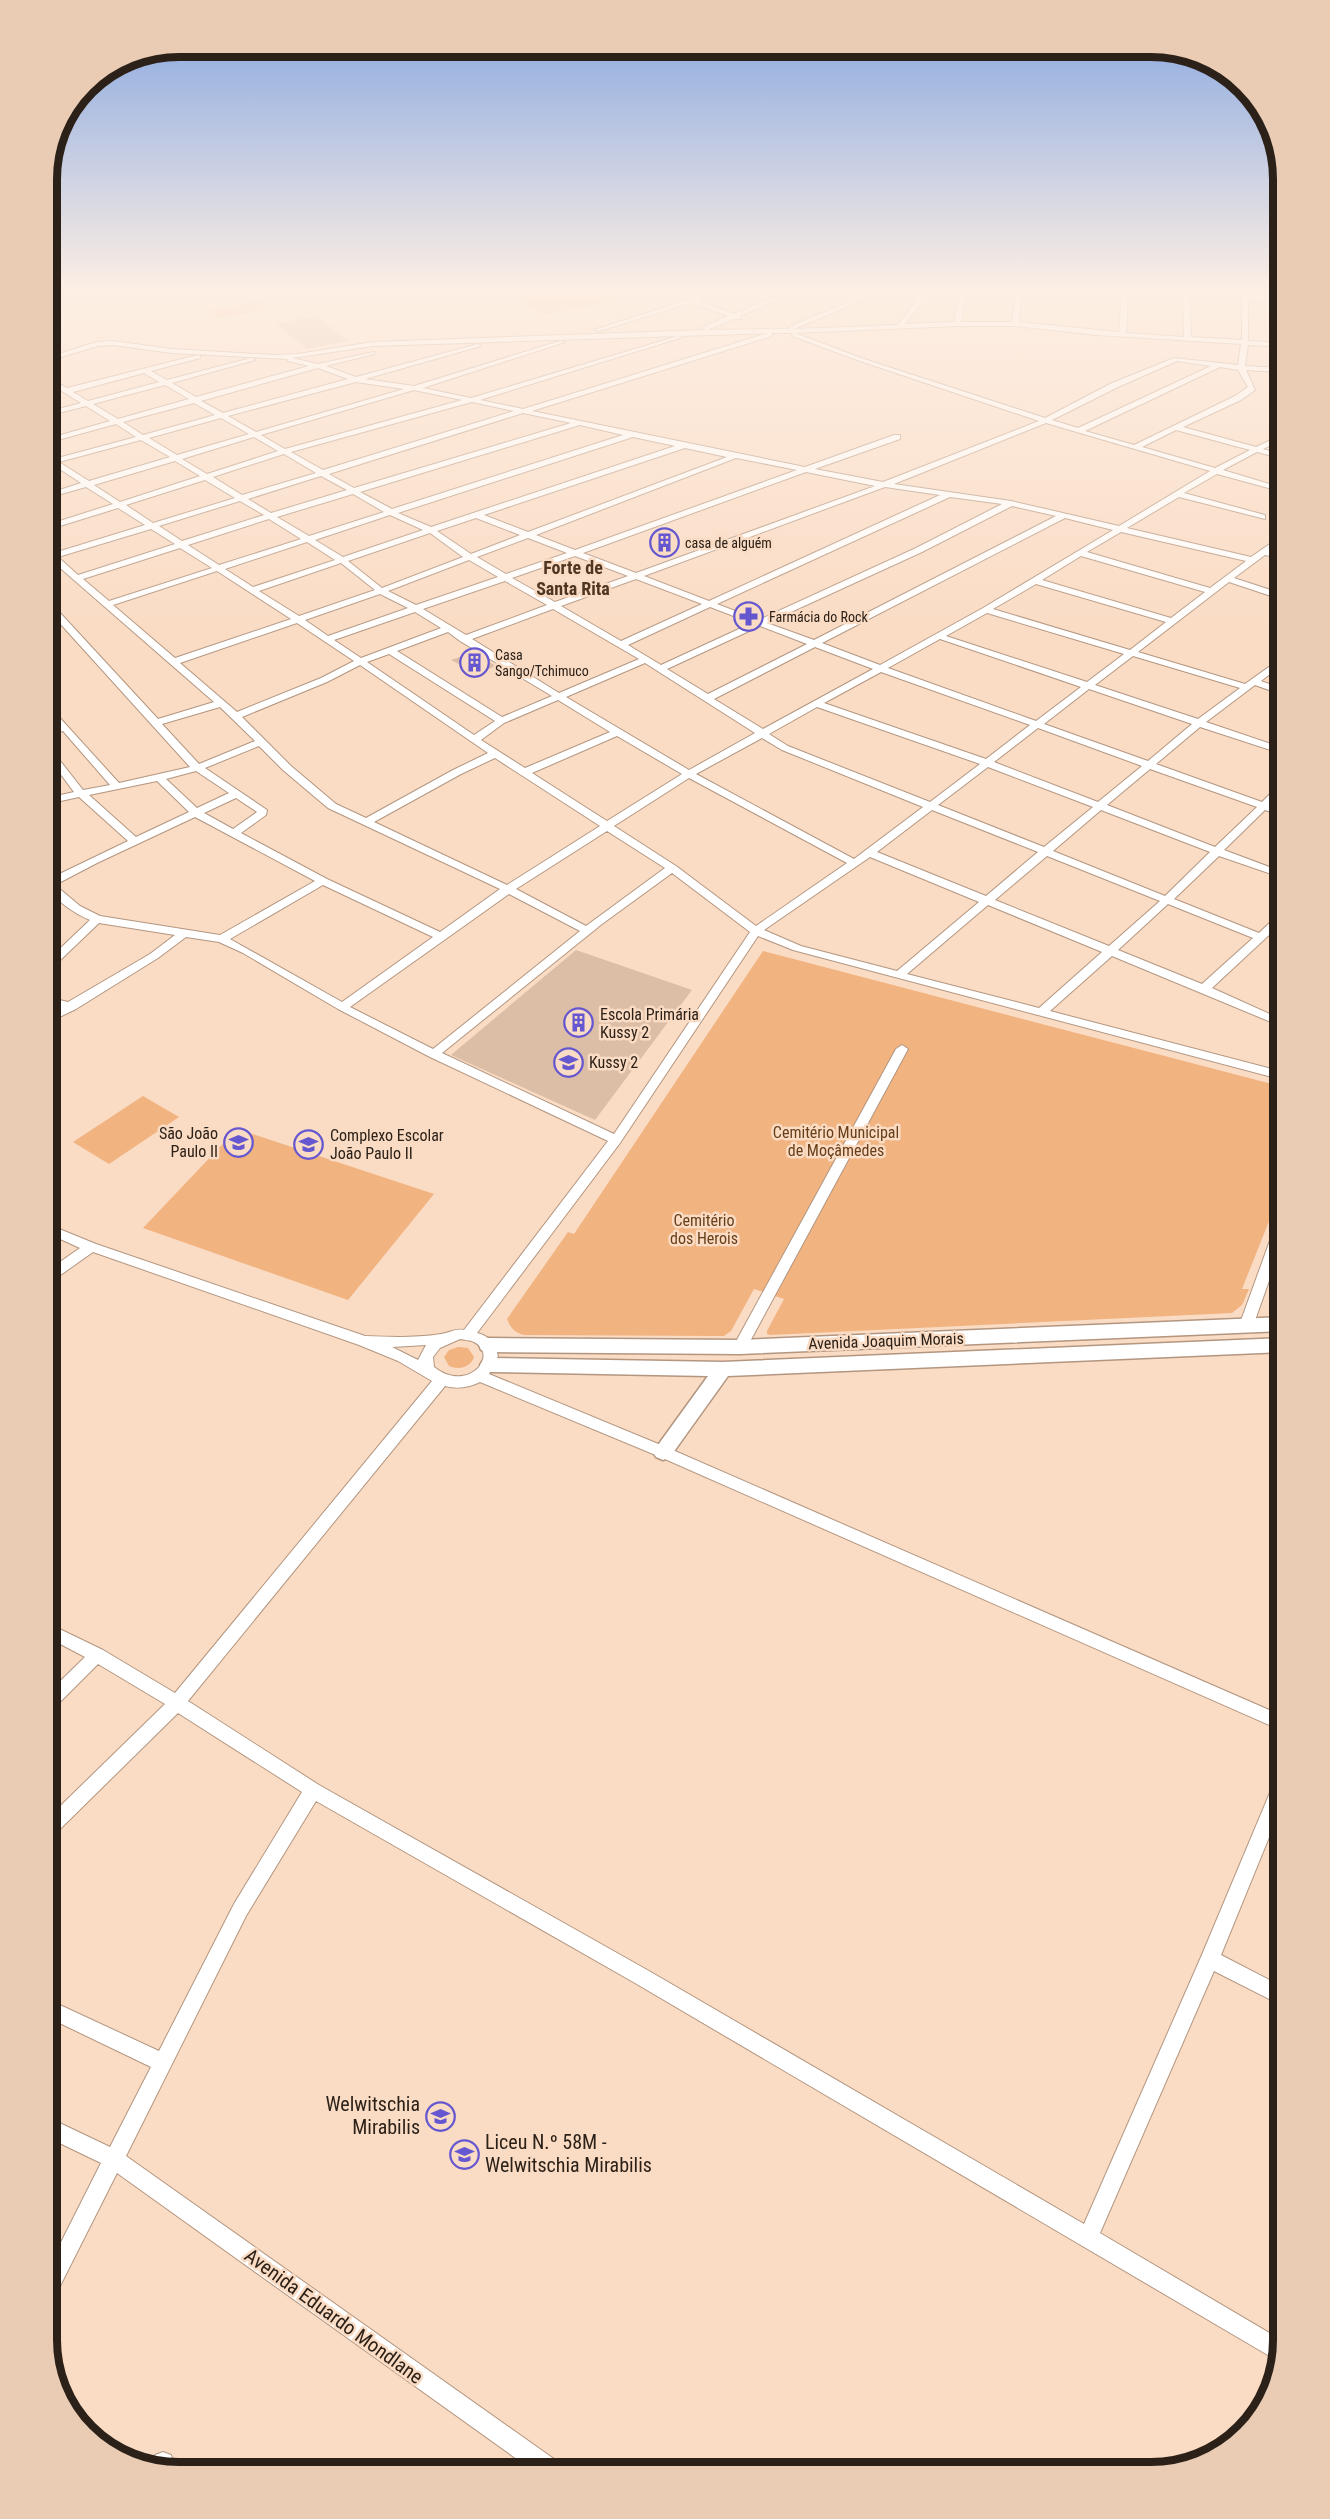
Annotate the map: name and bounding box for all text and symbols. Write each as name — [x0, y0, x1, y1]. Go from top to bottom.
building icon: casa de alguém — [648, 527, 680, 559]
place label: casa de alguém — [685, 535, 772, 551]
district label: Forte de Santa Rita — [536, 557, 610, 599]
pharmacy icon: Farmácia do Rock — [732, 601, 764, 633]
place label: Farmácia do Rock — [769, 609, 868, 625]
building icon: Casa Sango/Tchimuco — [458, 647, 490, 679]
place label: Casa Sango/Tchimuco — [495, 647, 589, 679]
place label: Escola Primária Kussy 2 — [600, 1005, 699, 1042]
building icon: Escola Primária Kussy 2 — [563, 1007, 595, 1039]
school or university icon: Kussy 2 — [552, 1046, 584, 1078]
place label: Kussy 2 — [589, 1053, 638, 1072]
park label: Cemitério Municipal de Moçâmedes — [773, 1123, 899, 1160]
place label: São João Paulo II — [159, 1124, 218, 1161]
school or university icon: São João Paulo II — [223, 1126, 255, 1158]
place label: Complexo Escolar João Paulo II — [330, 1126, 444, 1163]
school or university icon: Complexo Escolar João Paulo II — [293, 1128, 325, 1160]
park label: Cemitério dos Herois — [670, 1211, 738, 1248]
street label: Avenida Joaquim Morais — [808, 1329, 964, 1353]
place label: Welwitschia Mirabilis — [325, 2092, 420, 2139]
school or university icon: Welwitschia Mirabilis — [425, 2100, 457, 2132]
place label: Liceu N.º 58M - Welwitschia Mirabilis — [485, 2130, 652, 2177]
school or university icon: Liceu N.º 58M - Welwitschia Mirabilis — [448, 2138, 480, 2170]
street label: Avenida Eduardo Mondlane — [240, 2243, 428, 2389]

